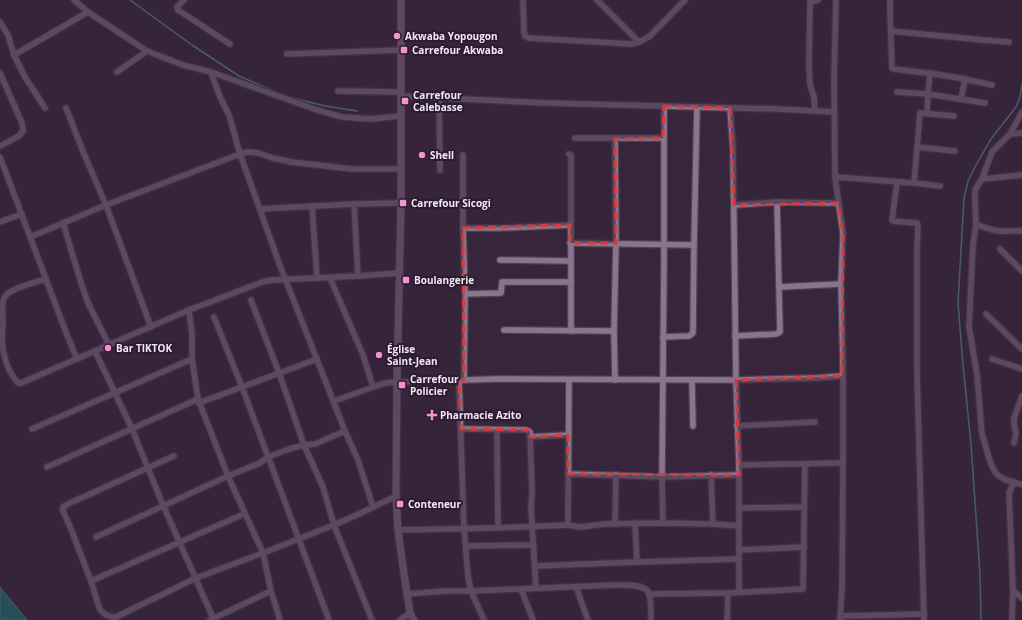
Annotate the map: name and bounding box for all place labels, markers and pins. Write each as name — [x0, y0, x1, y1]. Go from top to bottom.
place label: Akwaba Yopougon — [405, 29, 498, 43]
marker: Akwaba Yopougon — [392, 31, 402, 41]
place label: Carrefour Akwaba — [412, 43, 503, 57]
marker: Carrefour Akwaba — [399, 45, 409, 55]
place label: Carrefour Calebasse — [413, 88, 463, 114]
marker: Carrefour Calebasse — [400, 96, 410, 106]
place label: Shell — [430, 148, 454, 162]
marker: Shell — [417, 150, 427, 160]
place label: Carrefour Sicogi — [411, 196, 491, 210]
marker: Carrefour Sicogi — [398, 198, 408, 208]
place label: Boulangerie — [414, 273, 474, 287]
marker: Boulangerie — [401, 275, 411, 285]
place label: Bar TIKTOK — [116, 341, 172, 355]
place label: Église Saint-Jean — [387, 342, 438, 368]
marker: Bar TIKTOK — [103, 343, 113, 353]
marker: Église Saint-Jean — [374, 350, 384, 360]
place label: Carrefour Policier — [410, 372, 459, 398]
marker: Carrefour Policier — [397, 380, 407, 390]
place label: Pharmacie Azito — [440, 408, 521, 422]
marker: Pharmacie Azito — [427, 410, 437, 420]
place label: Conteneur — [408, 497, 461, 511]
marker: Conteneur — [395, 499, 405, 509]

